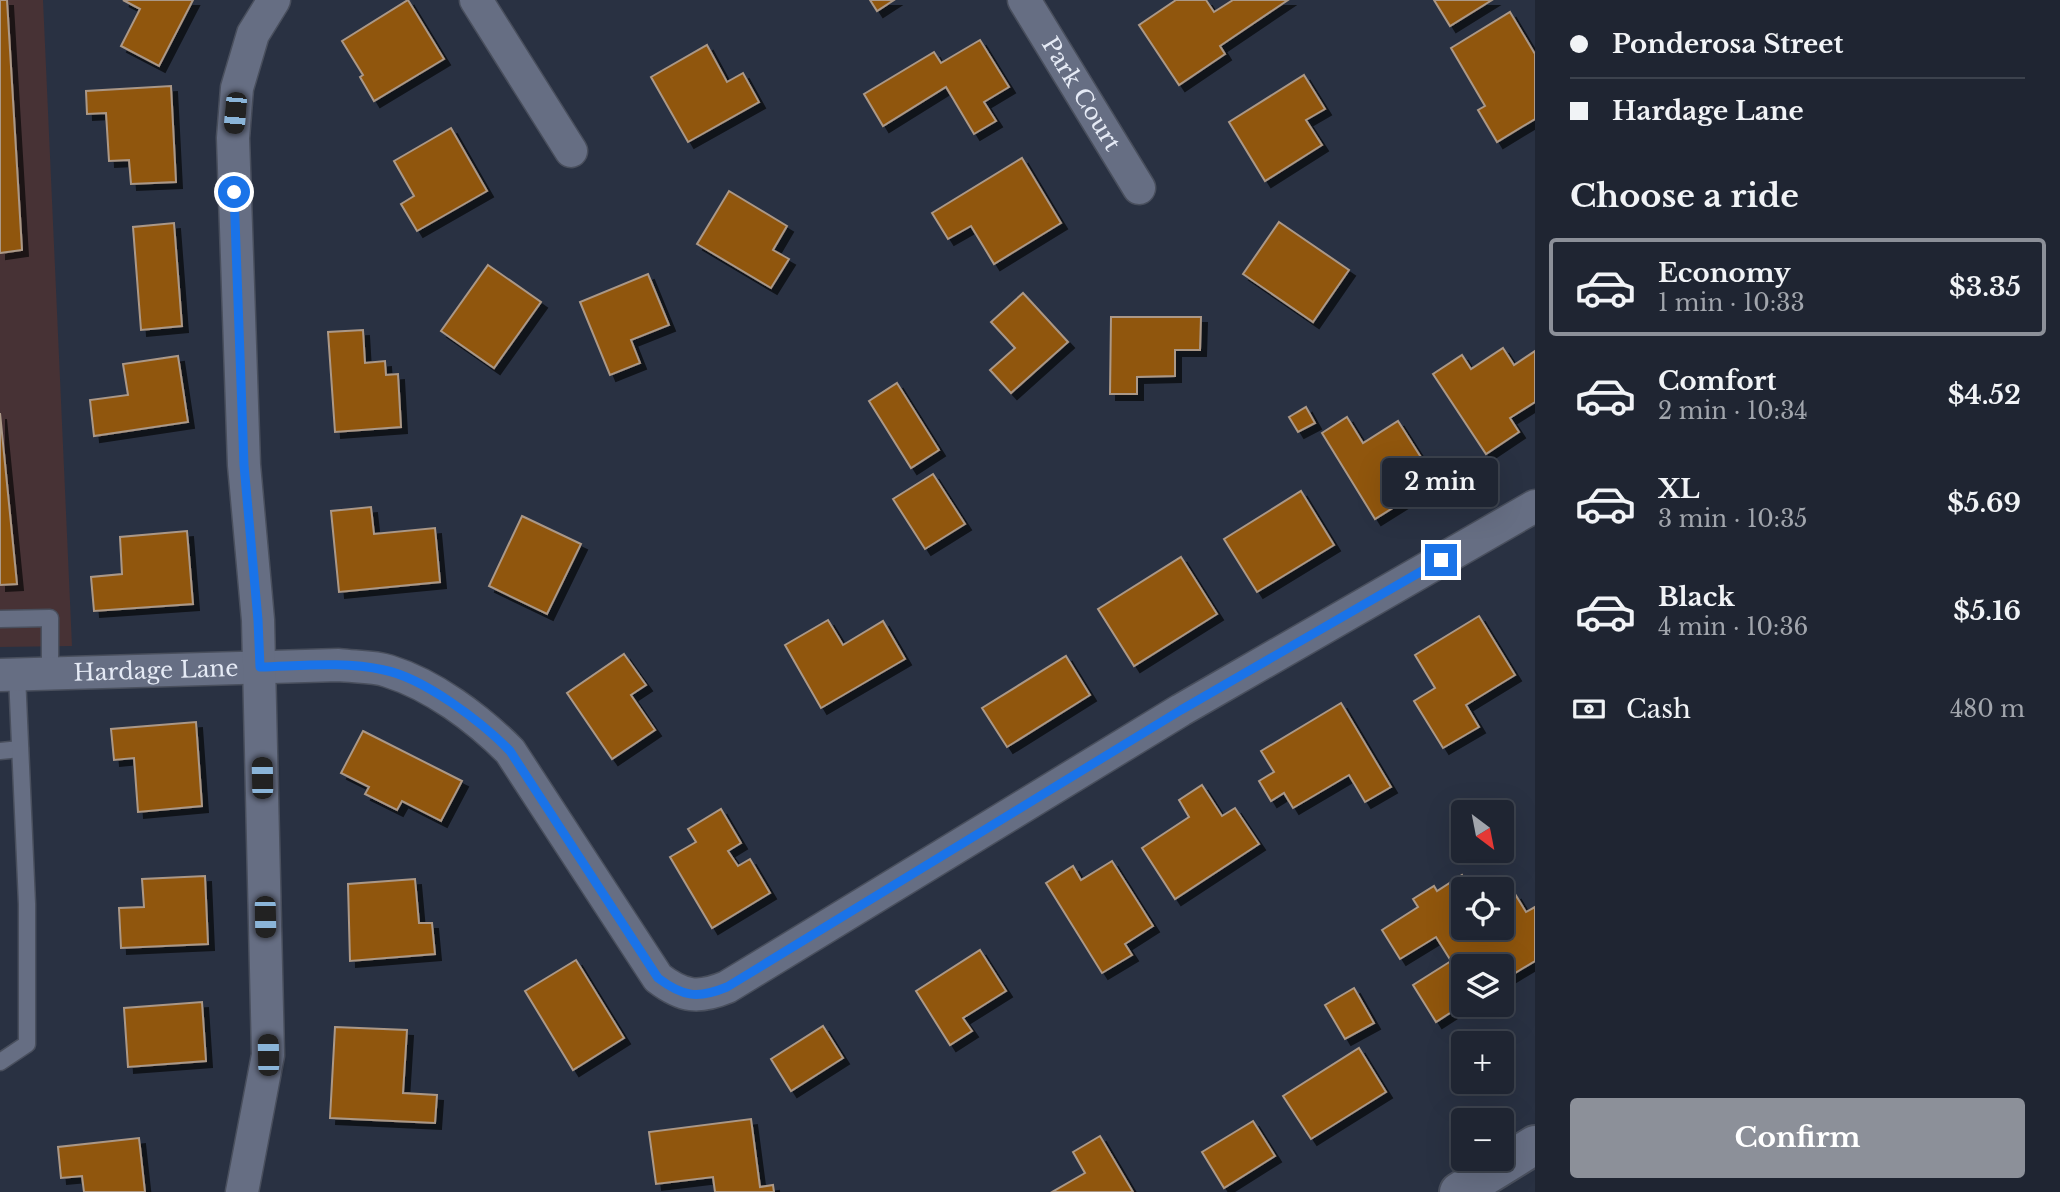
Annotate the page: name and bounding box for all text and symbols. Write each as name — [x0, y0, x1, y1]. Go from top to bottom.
text: Ponderosa Street — [1612, 28, 1843, 60]
street label: Park Court — [1036, 32, 1127, 156]
car — [223, 91, 248, 135]
text: Hardage Lane — [1612, 95, 1804, 127]
route start — [218, 176, 250, 208]
text: Choose a ride — [1570, 176, 1799, 216]
icon: car — [1574, 256, 1637, 319]
text: Economy — [1658, 257, 1791, 289]
text: $3.35 — [1949, 271, 2021, 303]
text: 1 min · 10:33 — [1658, 289, 1805, 317]
icon: car — [1574, 364, 1637, 427]
text: Comfort — [1658, 365, 1776, 397]
text: $4.52 — [1948, 379, 2021, 411]
text: 2 min · 10:34 — [1658, 397, 1808, 425]
callout: 2 min — [1383, 458, 1499, 508]
text: 2 min — [1404, 468, 1476, 496]
icon: car — [1574, 472, 1637, 535]
text: XL — [1658, 473, 1700, 505]
text: $5.69 — [1947, 487, 2021, 519]
text: 3 min · 10:35 — [1658, 505, 1807, 533]
route end — [1425, 544, 1457, 576]
icon: car — [1574, 580, 1637, 643]
text: Black — [1658, 581, 1735, 613]
text: $5.16 — [1953, 595, 2021, 627]
text: 4 min · 10:36 — [1658, 613, 1808, 641]
street label: Hardage Lane — [73, 654, 239, 687]
icon: cash — [1570, 690, 1608, 728]
text: Cash — [1626, 693, 1691, 725]
text: 480 m — [1950, 695, 2025, 723]
car — [252, 757, 273, 799]
north arrow — [1451, 800, 1514, 863]
map controls — [1451, 800, 1514, 1171]
button: locate — [1451, 877, 1514, 940]
car — [255, 896, 276, 938]
button: layers — [1451, 954, 1514, 1017]
button: + — [1451, 1031, 1514, 1094]
car — [258, 1034, 279, 1076]
button: Confirm — [1570, 1098, 2025, 1178]
button: − — [1451, 1108, 1514, 1171]

